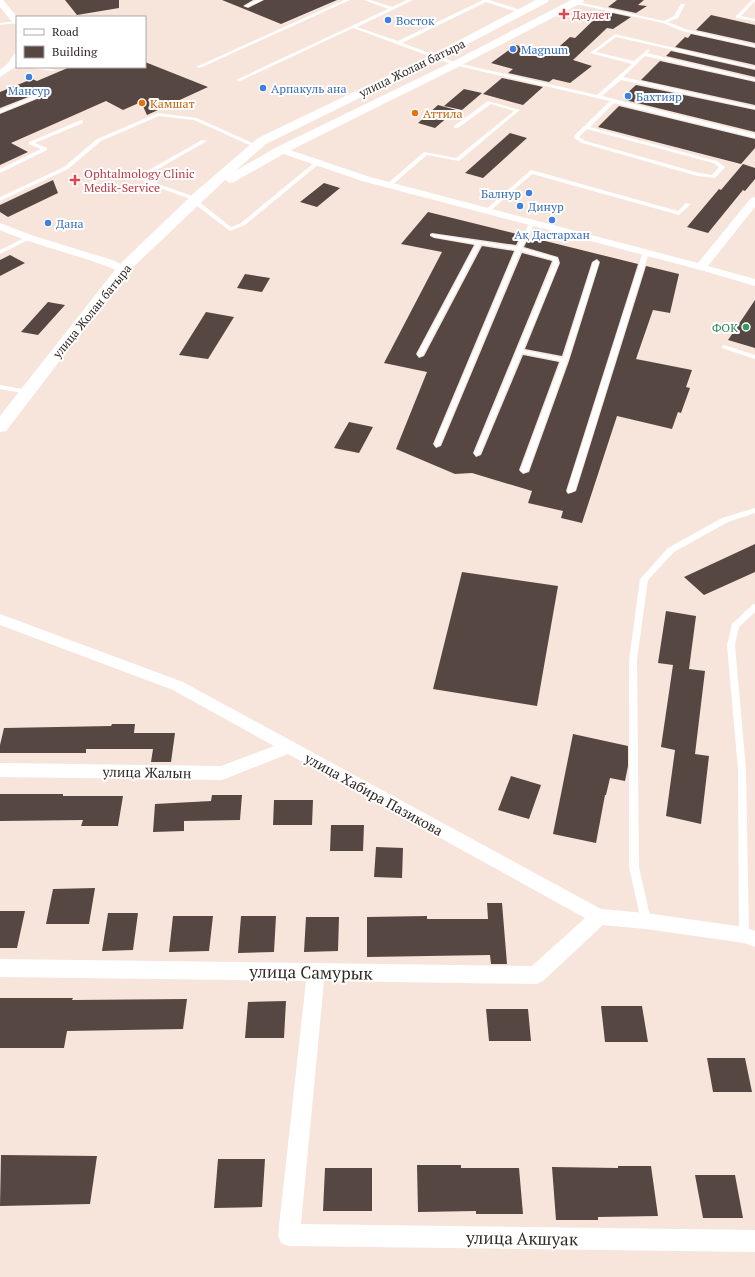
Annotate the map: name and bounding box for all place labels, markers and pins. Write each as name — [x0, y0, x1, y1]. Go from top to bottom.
place label: Даулет — [572, 7, 611, 22]
marker: Даулет — [559, 9, 569, 19]
place label: Восток — [396, 13, 435, 28]
marker: Восток — [383, 15, 393, 25]
place label: Magnum — [521, 42, 569, 57]
marker: Magnum — [508, 44, 518, 54]
marker: Мансур — [24, 72, 34, 82]
place label: Арпакуль ана — [271, 81, 346, 96]
place label: Мансур — [8, 83, 50, 98]
marker: Арпакуль ана — [258, 83, 268, 93]
place label: Бахтияр — [636, 89, 682, 104]
marker: Бахтияр — [623, 91, 633, 101]
place label: Камшат — [150, 96, 195, 111]
marker: Камшат — [137, 98, 147, 108]
place label: Аттила — [423, 106, 463, 121]
marker: Аттила — [410, 108, 420, 118]
place label: Ophtalmology Clinic Medik-Service — [84, 166, 195, 195]
marker: Ophtalmology Clinic Medik-Service — [69, 174, 81, 186]
place label: Балнур — [481, 186, 521, 201]
marker: Балнур — [524, 188, 534, 198]
place label: Динур — [528, 199, 564, 214]
marker: Динур — [515, 201, 525, 211]
marker: Ақ Дастархан — [547, 215, 557, 225]
place label: Дана — [56, 216, 84, 231]
marker: Дана — [43, 218, 53, 228]
place label: Ақ Дастархан — [514, 227, 590, 242]
place label: ФОК — [712, 320, 738, 335]
marker: ФОК — [741, 322, 751, 332]

